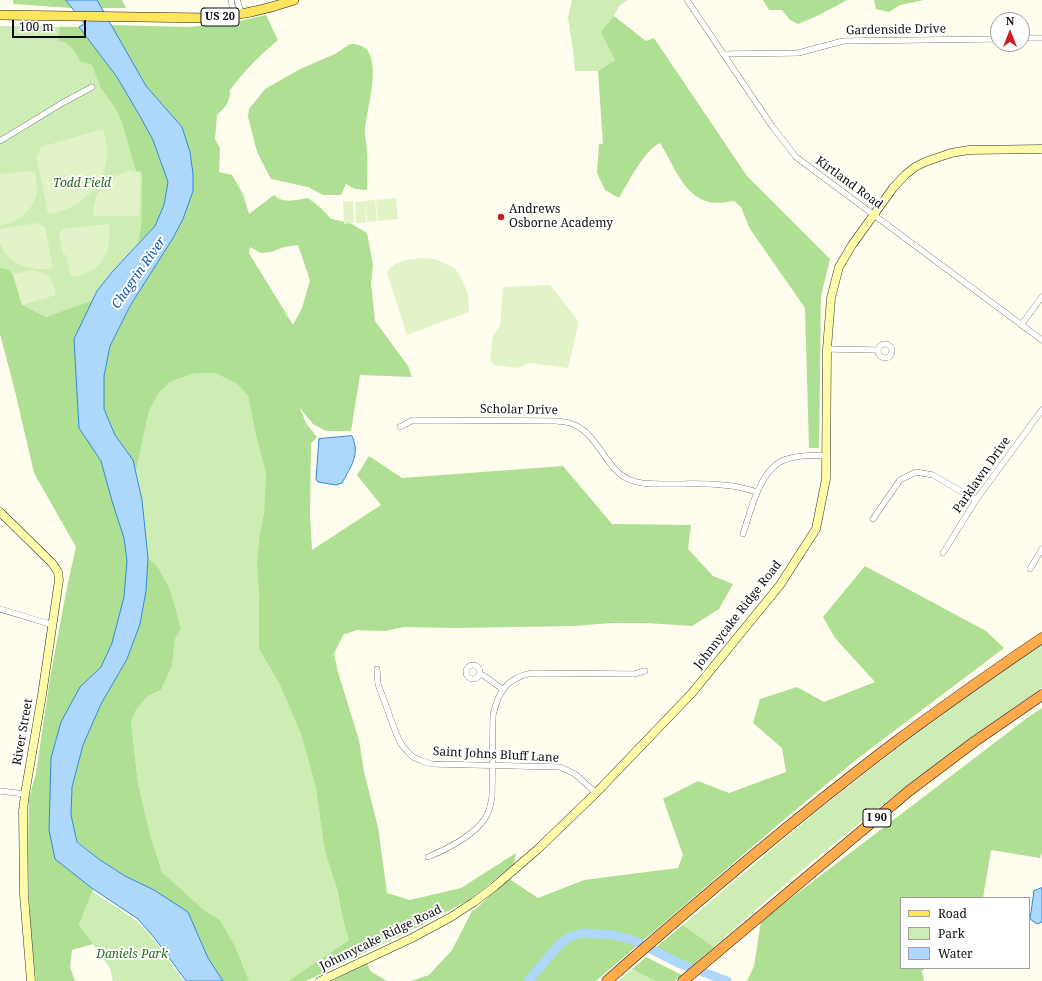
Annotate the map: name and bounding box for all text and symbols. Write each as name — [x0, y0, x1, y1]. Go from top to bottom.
road number: US 20 — [201, 8, 239, 26]
scale bar — [14, 12, 88, 38]
north arrow — [990, 12, 1030, 52]
text: N — [1006, 13, 1014, 28]
text: 100 m — [19, 18, 54, 35]
street label: Gardenside Drive — [846, 22, 946, 38]
street label: Kirtland Road — [813, 154, 885, 212]
park label: Todd Field — [53, 177, 111, 191]
place label: Andrews Osborne Academy — [509, 203, 613, 231]
marker: Andrews Osborne Academy — [496, 212, 506, 222]
water label: Chagrin River — [109, 234, 169, 312]
street label: Scholar Drive — [480, 402, 558, 418]
street label: Parklawn Drive — [950, 434, 1014, 516]
street label: Johnnycake Ridge Road — [691, 558, 785, 672]
street label: River Street — [10, 698, 36, 766]
street label: Saint Johns Bluff Lane — [432, 744, 560, 766]
road number: I 90 — [863, 809, 891, 827]
legend — [900, 897, 1030, 969]
street label: Johnnycake Ridge Road — [318, 902, 444, 974]
text: Road — [938, 905, 967, 922]
text: Park — [938, 925, 965, 942]
text: Water — [938, 945, 973, 962]
park label: Daniels Park — [96, 948, 168, 962]

